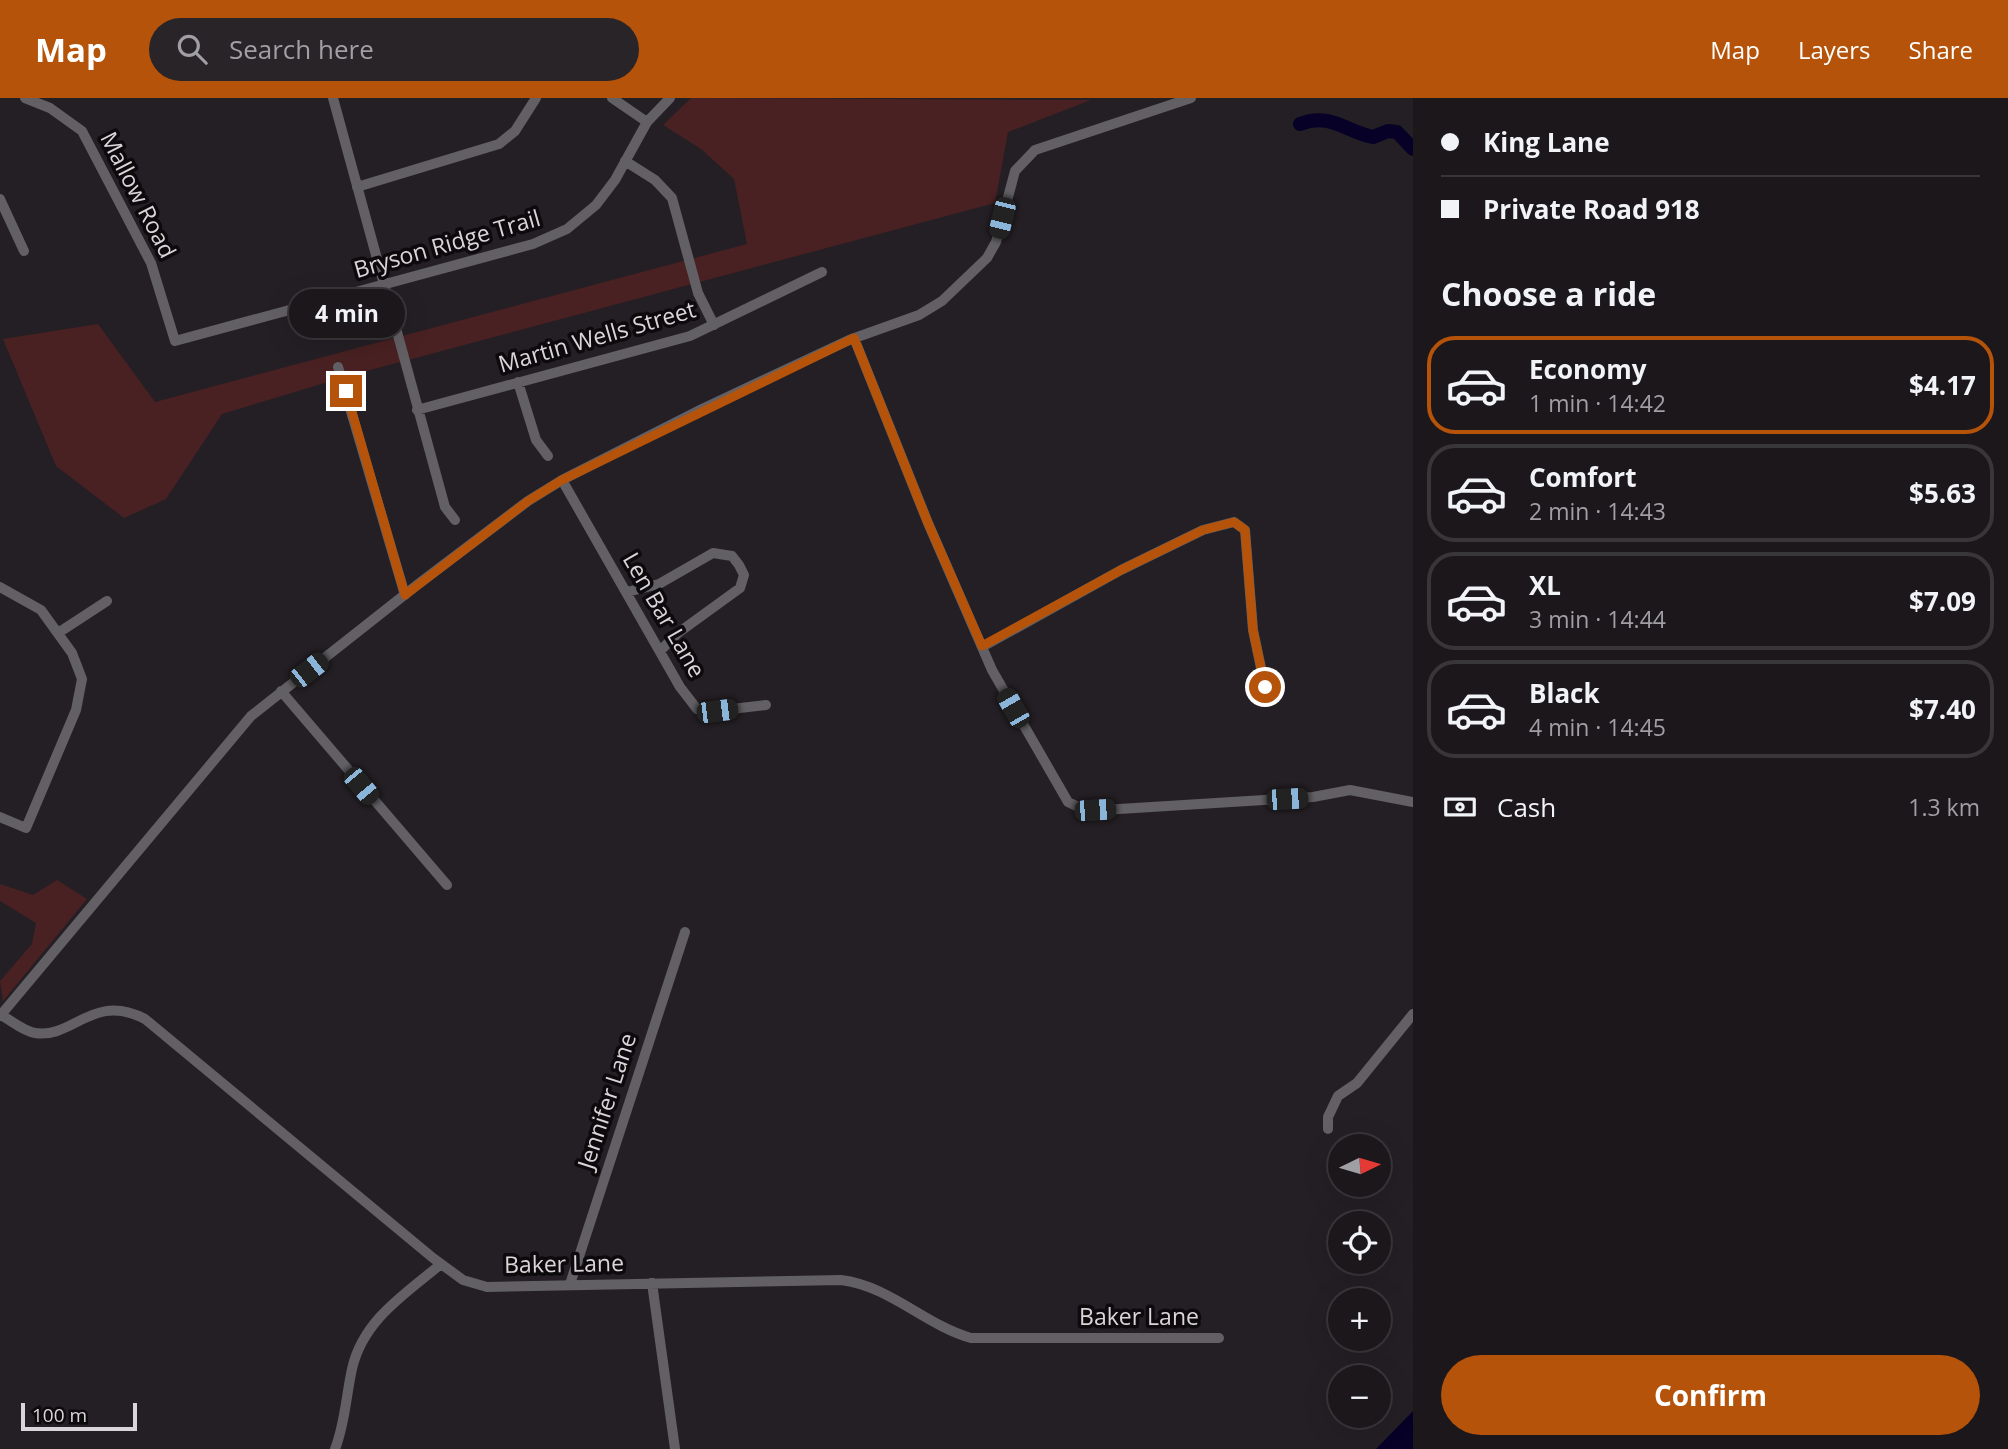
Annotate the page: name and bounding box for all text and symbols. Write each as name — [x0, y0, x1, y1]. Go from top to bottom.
search box — [149, 18, 639, 81]
text: Map — [35, 27, 107, 72]
icon: search — [173, 30, 211, 68]
text: Search here — [229, 31, 374, 67]
text: Map — [1710, 33, 1760, 66]
text: Layers — [1798, 33, 1871, 66]
text: Share — [1909, 33, 1973, 66]
text: King Lane — [1483, 124, 1610, 160]
street label: Mallow Road — [93, 126, 184, 263]
text: Private Road 918 — [1483, 191, 1700, 227]
car — [987, 195, 1018, 241]
street label: Bryson Ridge Trail — [350, 201, 544, 285]
text: Choose a ride — [1441, 272, 1656, 315]
callout: 4 min — [288, 289, 404, 338]
street label: Martin Wells Street — [494, 293, 699, 380]
text: 4 min — [315, 297, 379, 329]
text: Economy — [1529, 351, 1647, 387]
icon: car — [1445, 354, 1508, 417]
text: $4.17 — [1909, 367, 1976, 403]
route end — [330, 375, 362, 407]
text: 1 min · 14:42 — [1529, 387, 1666, 419]
text: Comfort — [1529, 459, 1636, 495]
icon: car — [1445, 462, 1508, 525]
text: $5.63 — [1909, 475, 1976, 511]
text: 2 min · 14:43 — [1529, 495, 1666, 527]
street label: Len Bar Lane — [616, 546, 714, 683]
text: XL — [1529, 567, 1561, 603]
icon: car — [1445, 570, 1508, 633]
text: $7.09 — [1909, 583, 1976, 619]
text: 3 min · 14:44 — [1529, 603, 1666, 635]
car — [286, 649, 333, 691]
route start — [1249, 671, 1281, 703]
text: Black — [1529, 675, 1600, 711]
icon: car — [1445, 678, 1508, 741]
car — [994, 685, 1033, 731]
text: $7.40 — [1909, 691, 1976, 727]
car — [695, 698, 740, 724]
text: 4 min · 14:45 — [1529, 711, 1666, 743]
car — [340, 763, 383, 809]
car — [1266, 787, 1309, 811]
icon: cash — [1441, 788, 1479, 826]
text: Cash — [1497, 789, 1556, 825]
text: 1.3 km — [1908, 791, 1980, 823]
car — [1074, 798, 1117, 822]
street label: Jennifer Lane — [568, 1029, 643, 1175]
north arrow — [1328, 1134, 1391, 1197]
map controls — [1328, 1134, 1391, 1428]
button: locate — [1328, 1211, 1391, 1274]
street label: Baker Lane — [504, 1246, 624, 1280]
button: + — [1328, 1288, 1391, 1351]
street label: Baker Lane — [1079, 1300, 1199, 1332]
button: Confirm — [1441, 1355, 1980, 1435]
button: − — [1328, 1365, 1391, 1428]
scale bar — [21, 1400, 136, 1432]
text: 100 m — [32, 1402, 87, 1428]

